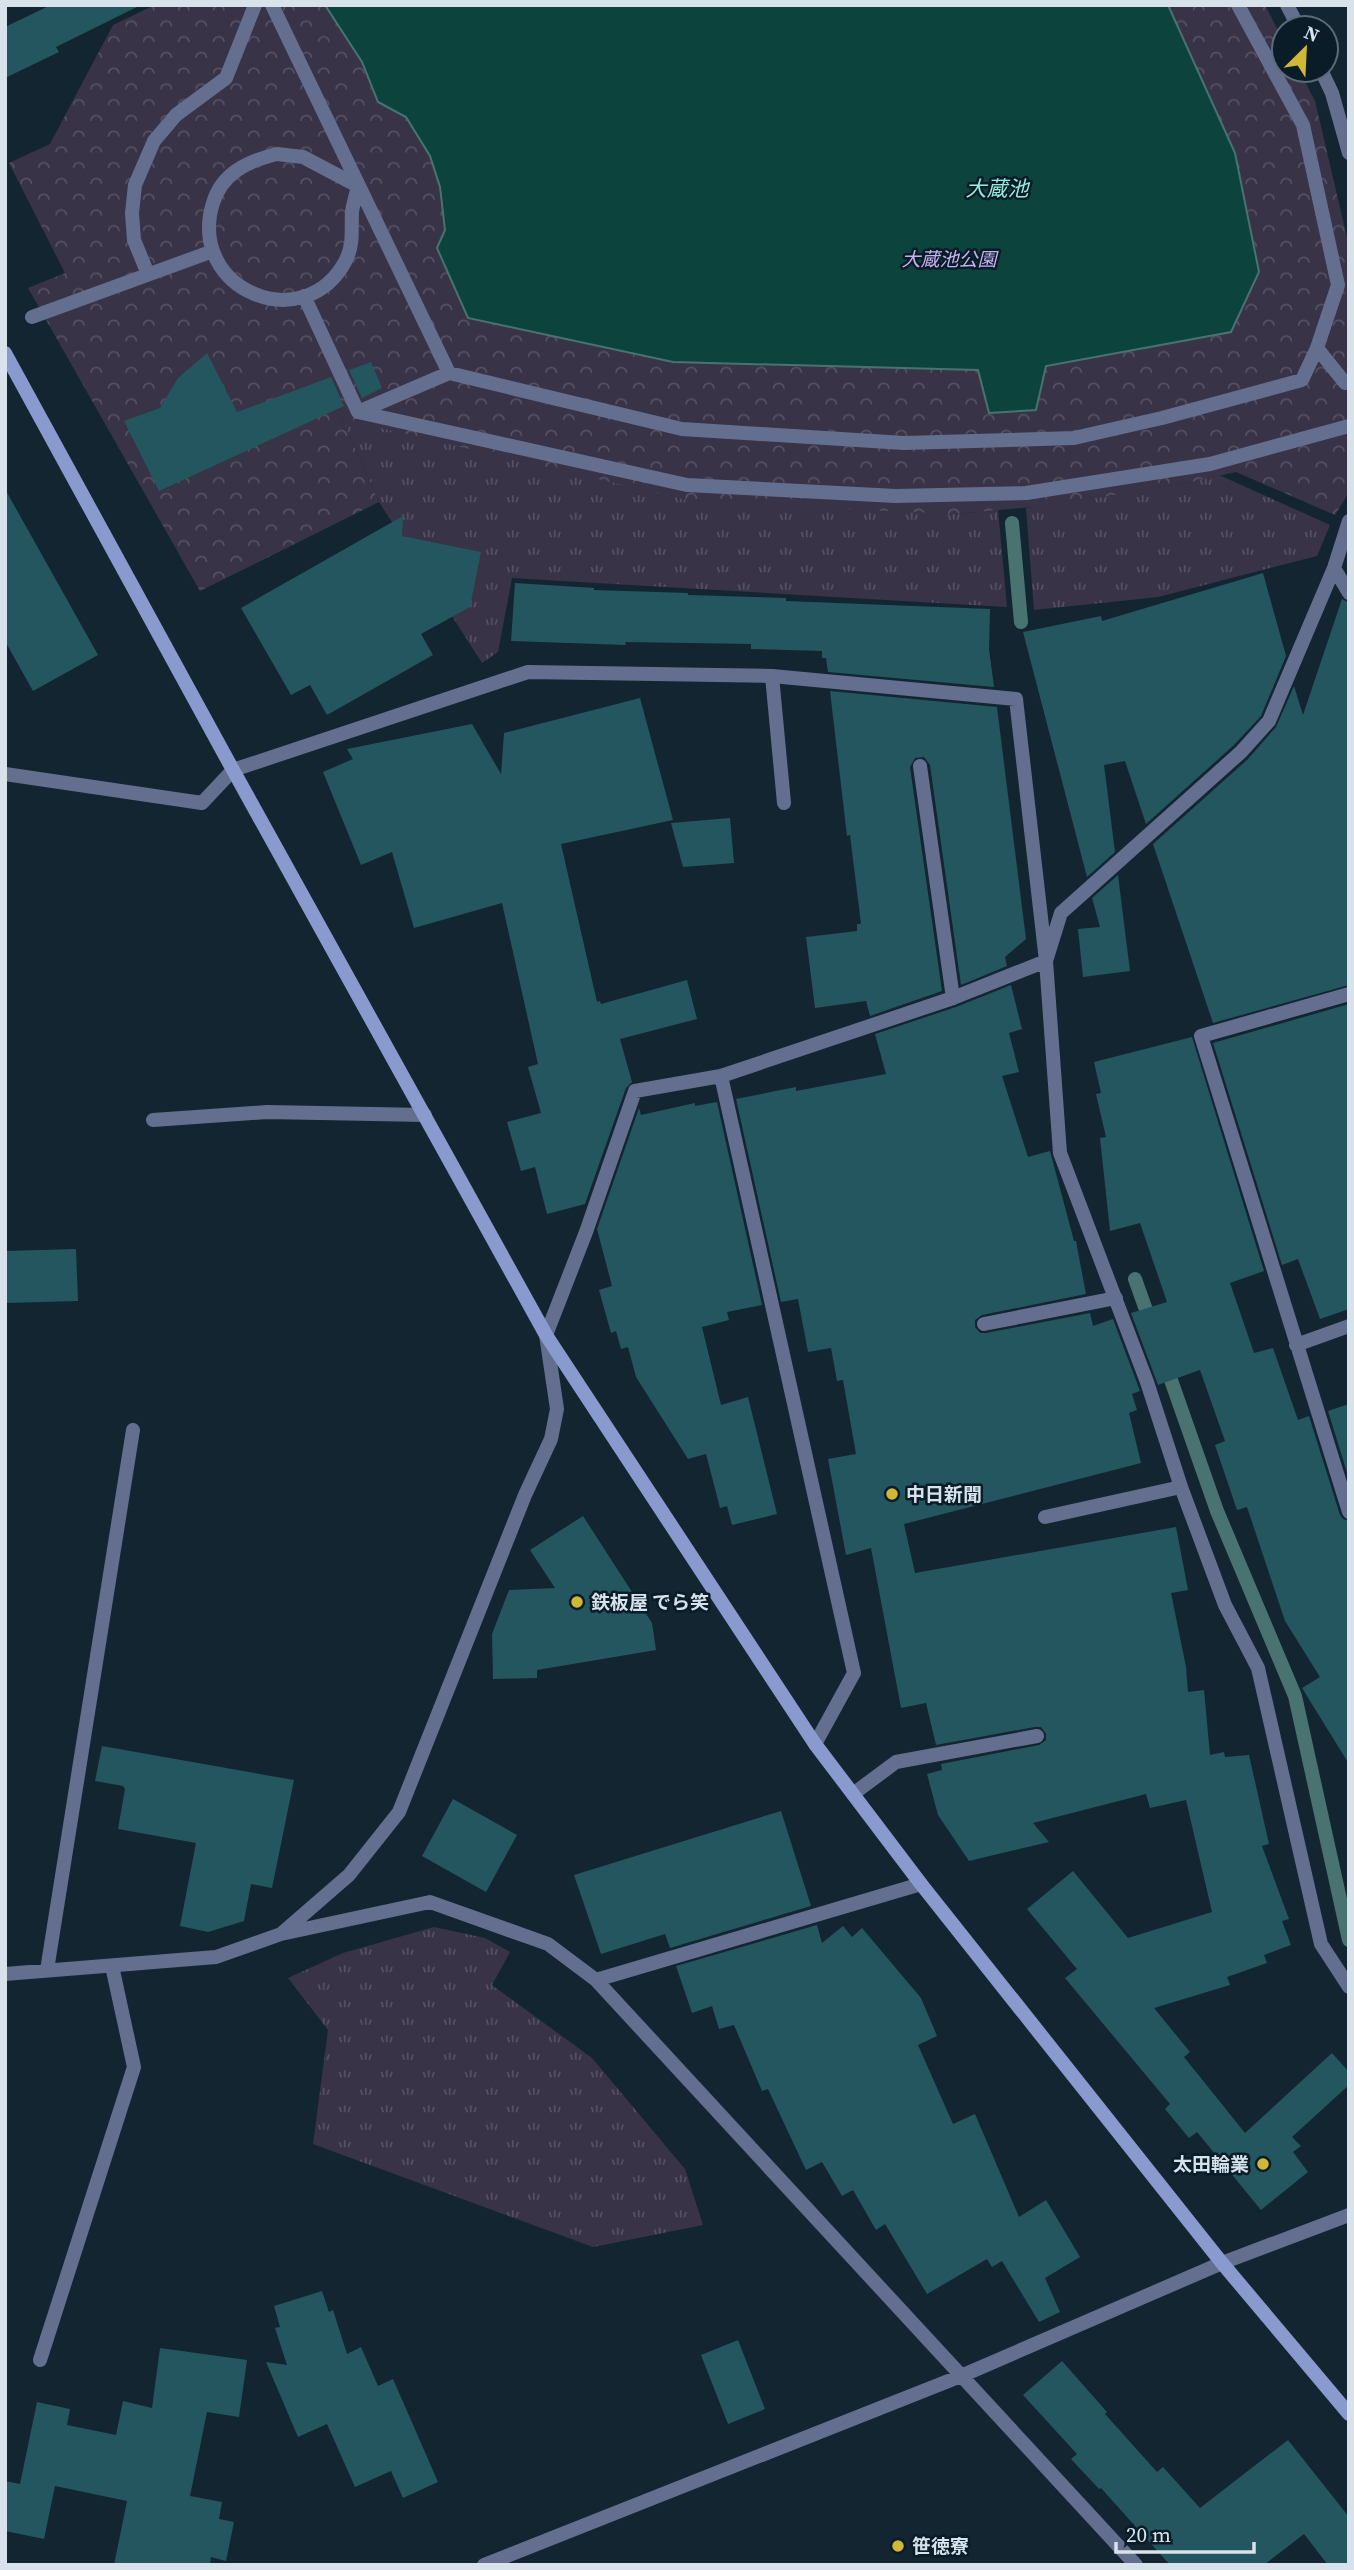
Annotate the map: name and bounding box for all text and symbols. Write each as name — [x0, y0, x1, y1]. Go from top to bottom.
north arrow — [1270, 14, 1340, 84]
text: N — [1300, 19, 1324, 48]
water label: 大蔵池 — [966, 174, 1030, 203]
park label: 大蔵池公園 — [901, 246, 999, 272]
place label: 中日新聞 — [906, 1481, 982, 1507]
marker: 中日新聞 — [884, 1486, 900, 1502]
place label: 鉄板屋 でら笑 — [591, 1589, 709, 1615]
marker: 鉄板屋 でら笑 — [569, 1594, 585, 1610]
place label: 太田輪業 — [1173, 2151, 1249, 2177]
marker: 太田輪業 — [1255, 2156, 1271, 2172]
scale bar — [1116, 2510, 1254, 2554]
text: 20 m — [1126, 2520, 1171, 2549]
place label: 笹徳寮 — [912, 2533, 969, 2559]
marker: 笹徳寮 — [890, 2538, 906, 2554]

